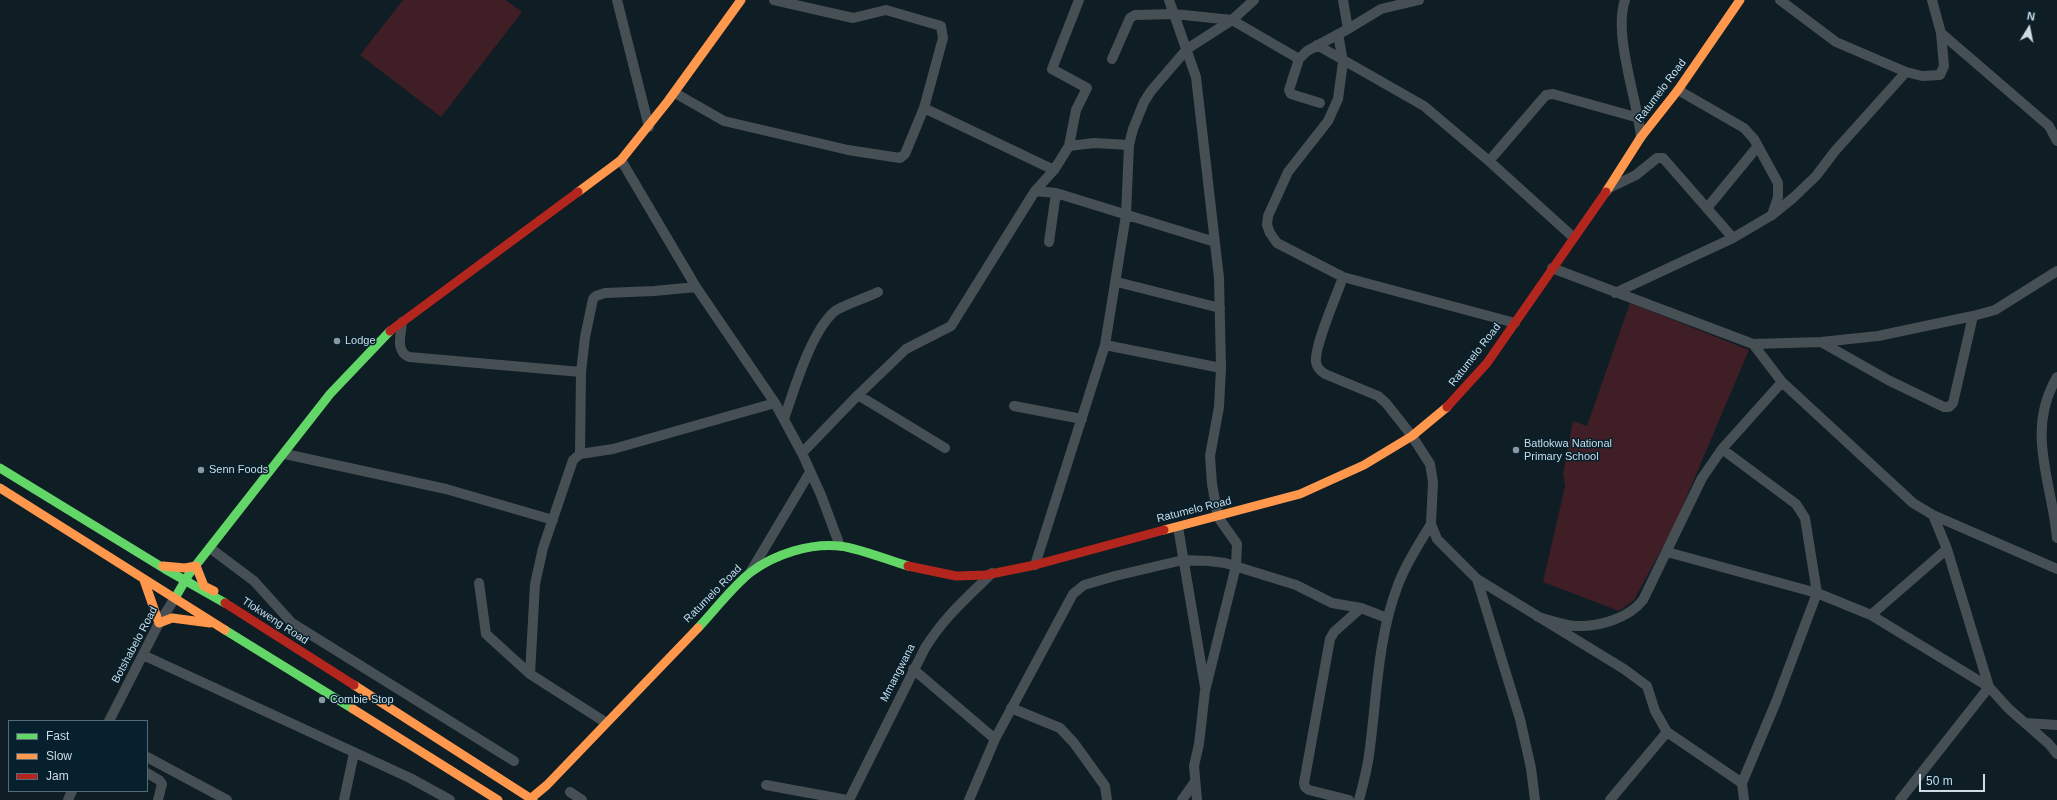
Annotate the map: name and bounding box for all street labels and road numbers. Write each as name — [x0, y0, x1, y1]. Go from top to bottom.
street label: Ratumelo Road — [1633, 57, 1689, 125]
street label: Ratumelo Road — [1446, 321, 1504, 389]
street label: Ratumelo Road — [1155, 494, 1233, 526]
street label: Ratumelo Road — [681, 562, 745, 626]
street label: Tlokweng Road — [239, 595, 311, 647]
street label: Botshabelo Road — [109, 605, 161, 685]
street label: Mmangwana — [878, 642, 918, 704]

